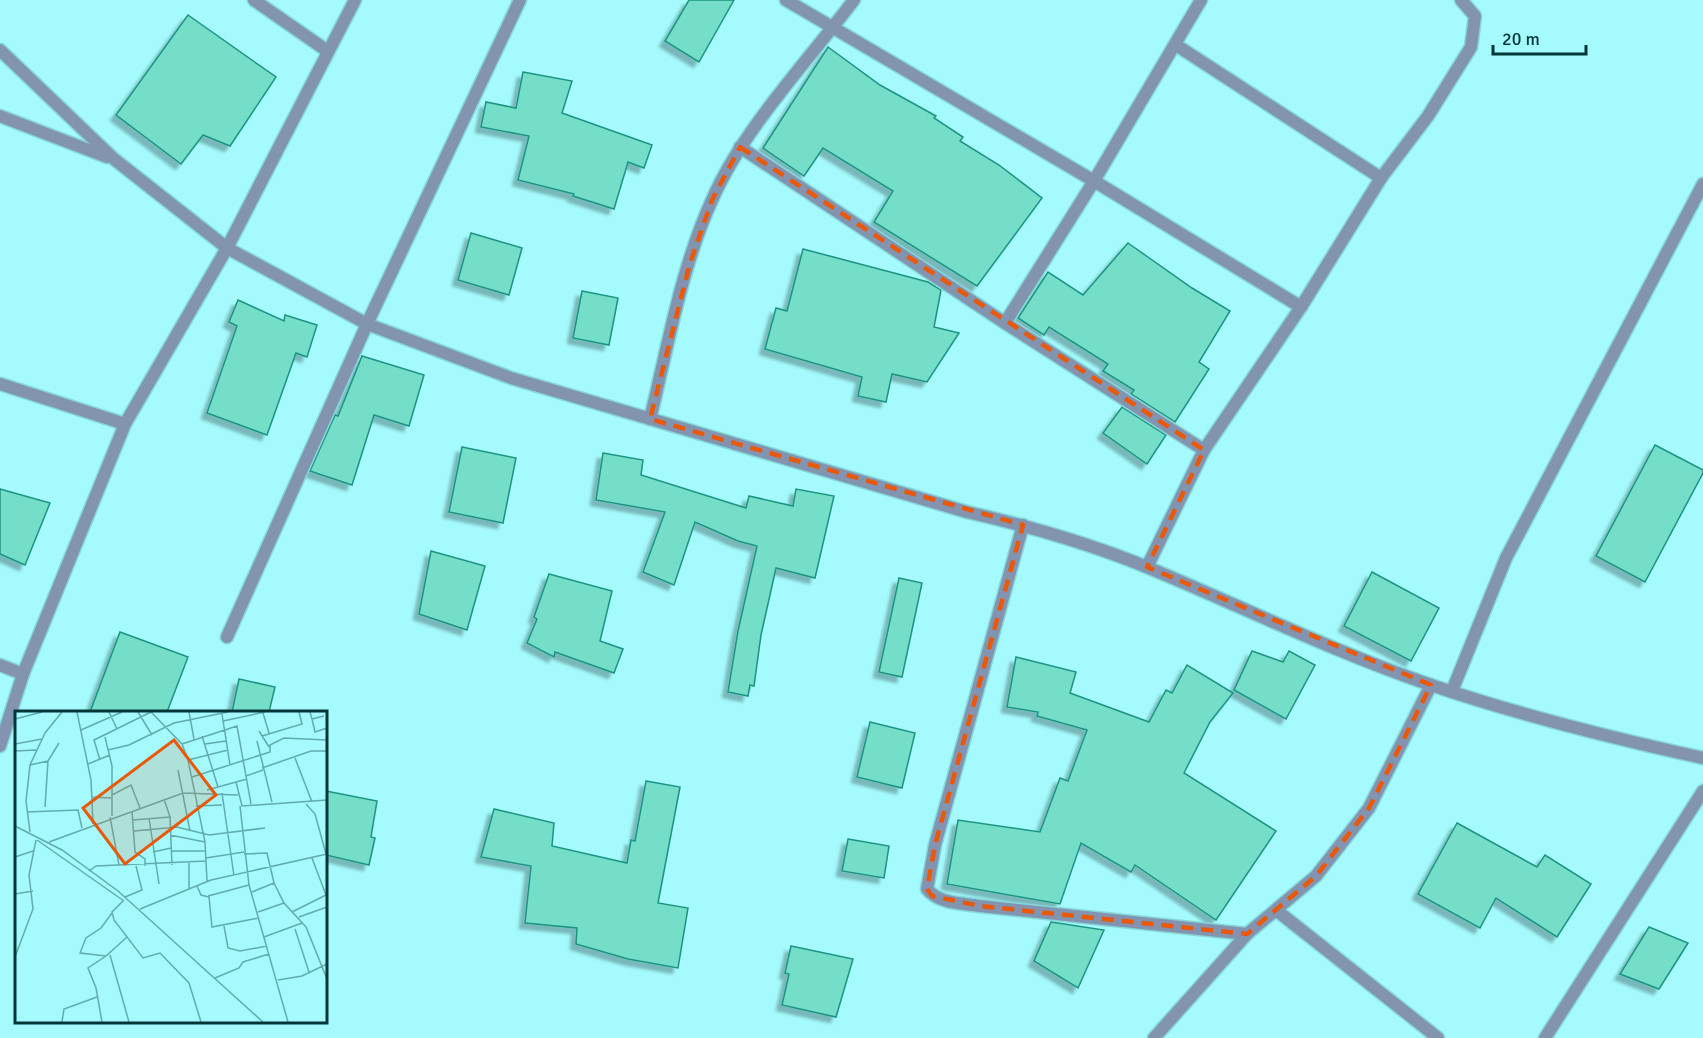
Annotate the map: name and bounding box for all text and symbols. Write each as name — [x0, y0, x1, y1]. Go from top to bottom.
scale bar — [1493, 18, 1586, 56]
text: 20 m — [1502, 28, 1540, 50]
inset map — [15, 711, 327, 1023]

